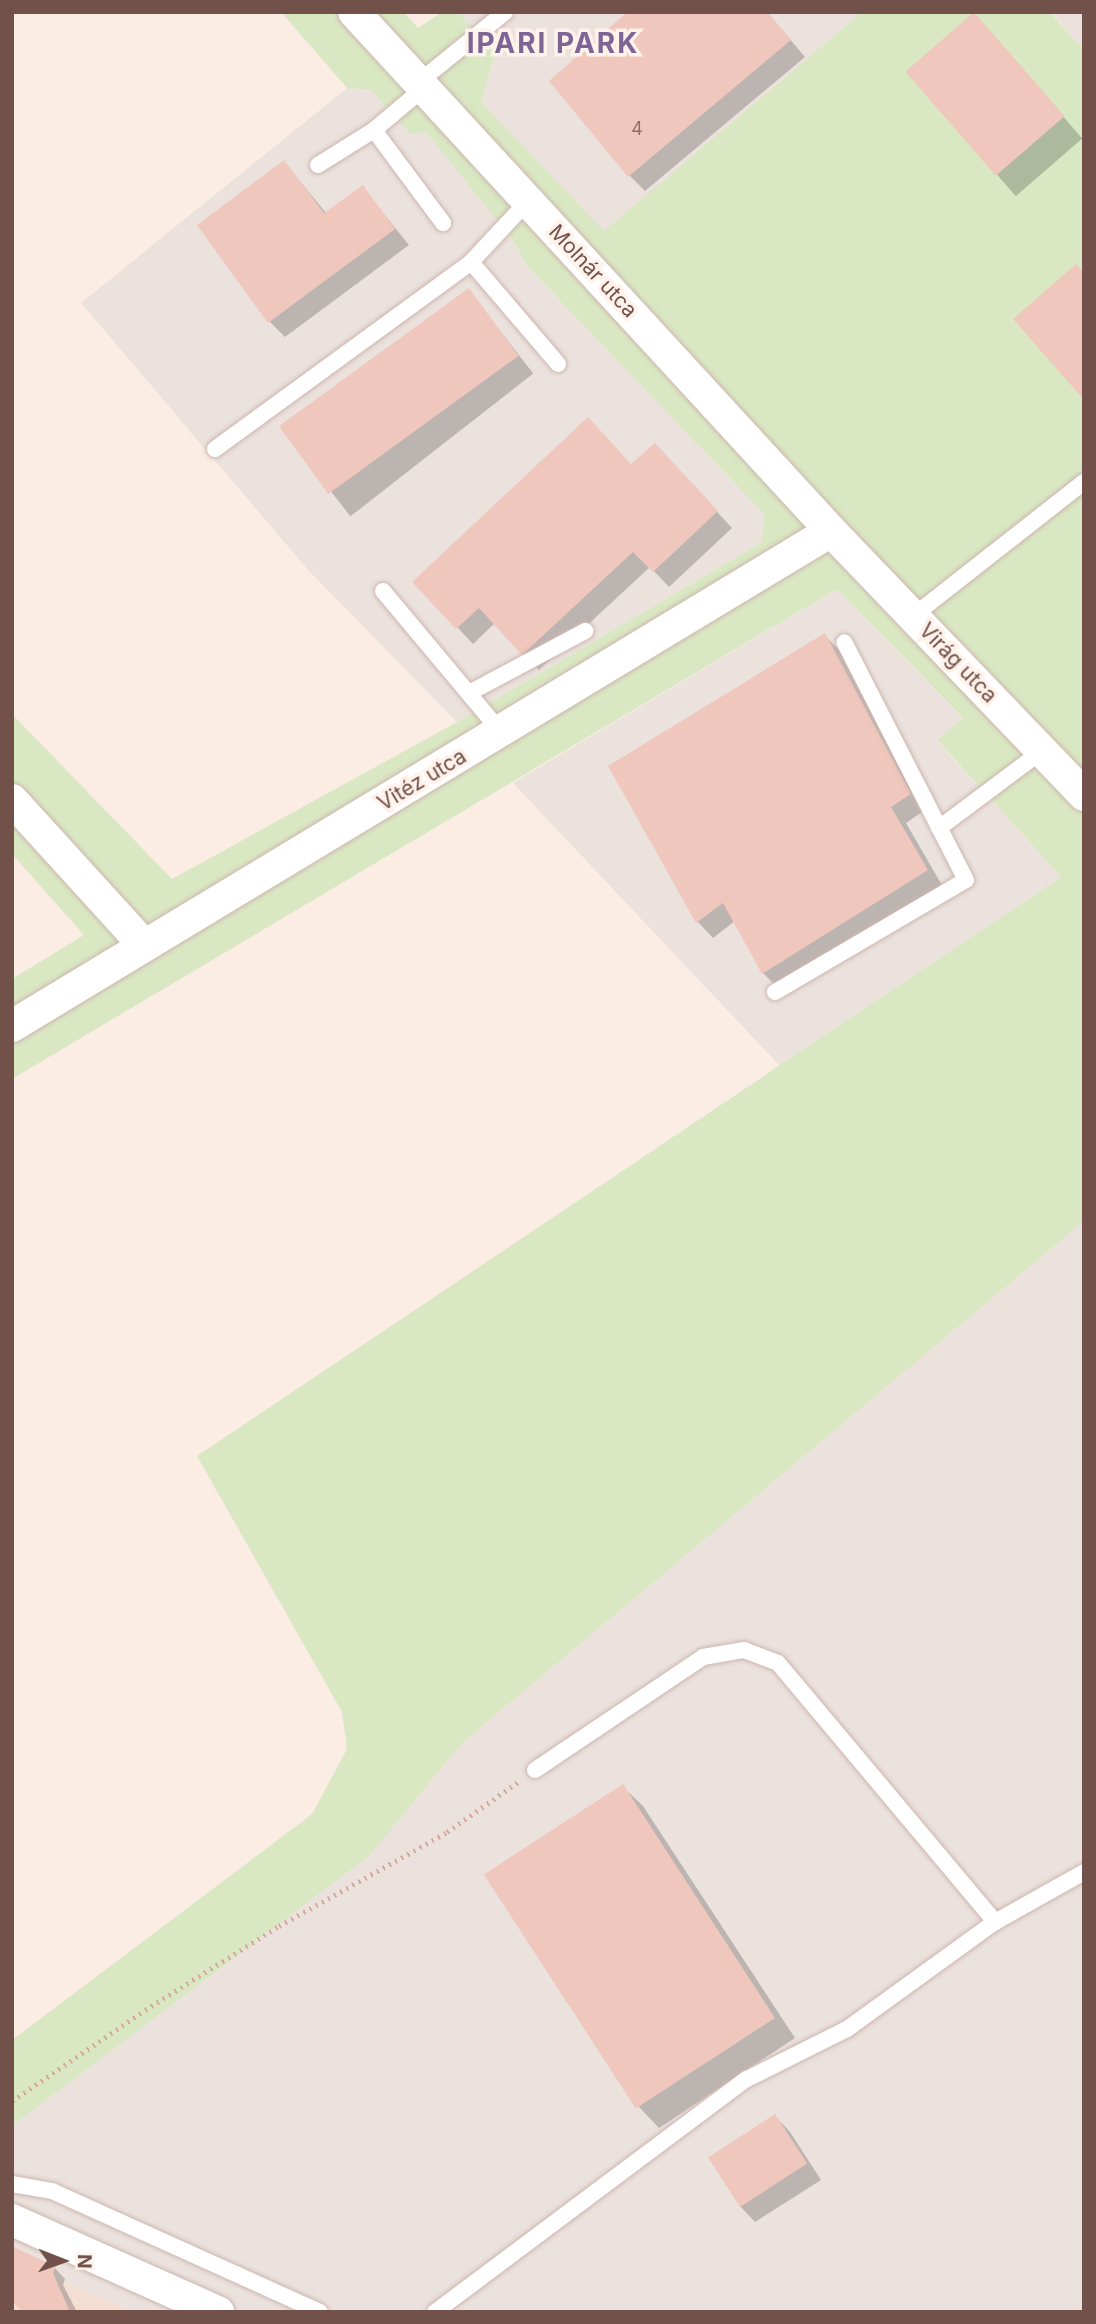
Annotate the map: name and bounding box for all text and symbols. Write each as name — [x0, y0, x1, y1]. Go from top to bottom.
district label: IPARI PARK — [468, 26, 638, 60]
house number: 4 — [631, 118, 643, 140]
street label: Molnár utca — [544, 219, 642, 323]
street label: Virág utca — [914, 618, 1002, 708]
street label: Vitéz utca — [373, 744, 471, 816]
north arrow — [28, 2226, 98, 2296]
text: N — [73, 2254, 96, 2269]

